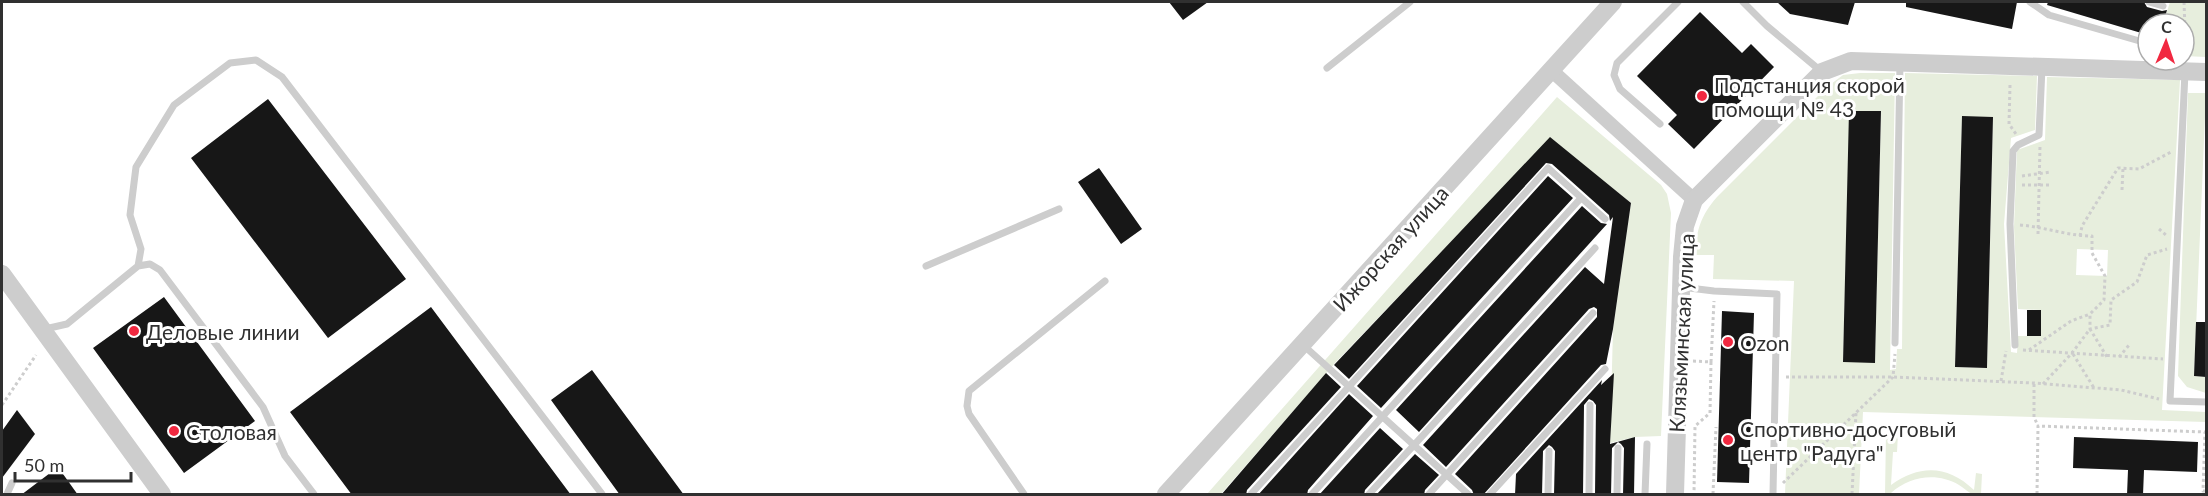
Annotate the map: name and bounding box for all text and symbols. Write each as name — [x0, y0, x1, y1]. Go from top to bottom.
north arrow — [2136, 12, 2196, 72]
text: С — [2161, 17, 2173, 36]
place label: Подстанция скорой помощи № 43 — [1714, 72, 1905, 121]
marker: Подстанция скорой помощи № 43 — [1695, 89, 1709, 103]
street label: Ижорская улица — [1327, 180, 1453, 316]
street label: Клязьминская улица — [1663, 233, 1699, 433]
place label: Деловые линии — [146, 319, 300, 344]
marker: Деловые линии — [127, 324, 141, 338]
place label: Ozon — [1740, 330, 1790, 355]
marker: Ozon — [1721, 335, 1735, 349]
place label: Спортивно-досуговый центр "Радуга" — [1740, 416, 1956, 465]
place label: Столовая — [186, 419, 277, 444]
marker: Столовая — [167, 424, 181, 438]
marker: Спортивно-досуговый центр "Радуга" — [1721, 433, 1735, 447]
scale bar — [15, 445, 130, 483]
text: 50 m — [24, 454, 64, 476]

